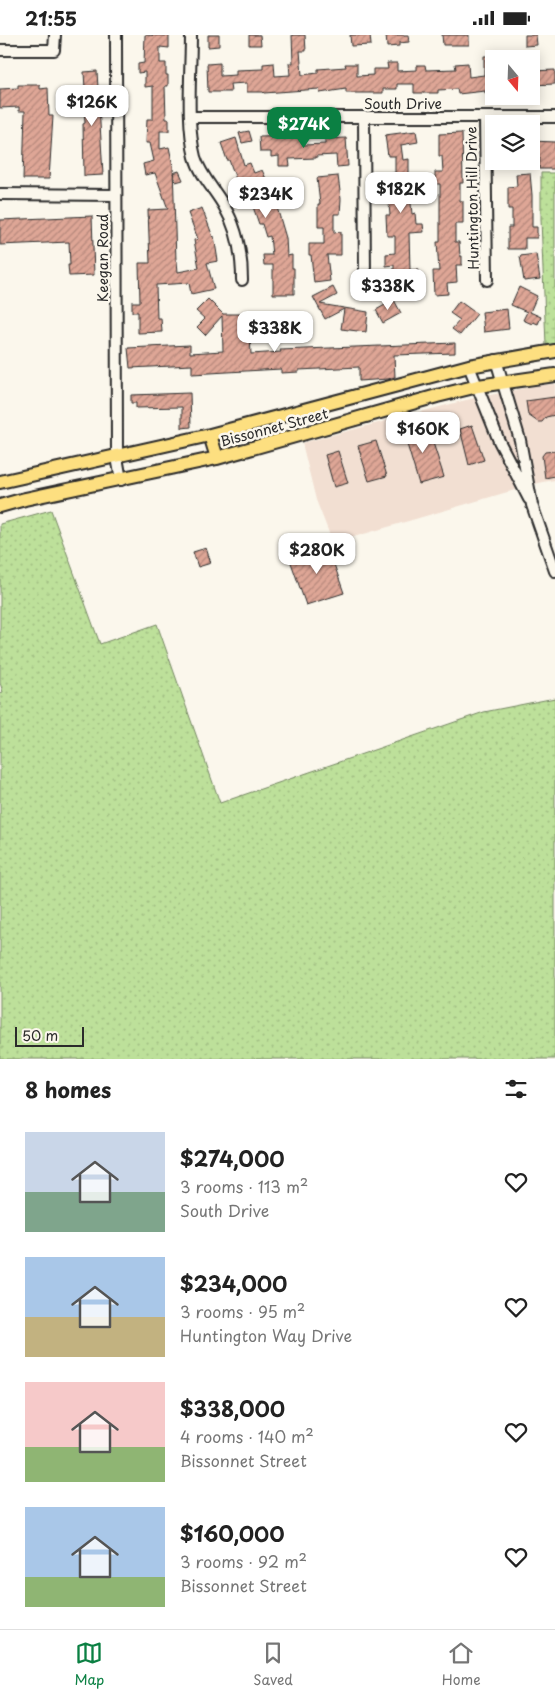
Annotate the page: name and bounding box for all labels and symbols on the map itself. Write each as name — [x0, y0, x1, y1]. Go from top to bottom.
north arrow — [485, 50, 540, 105]
pin: $126K — [57, 84, 127, 127]
street label: South Drive — [364, 93, 442, 114]
pin: $274K — [269, 107, 339, 149]
street label: Huntington Hill Drive — [460, 126, 484, 270]
pin: $182K — [366, 171, 436, 214]
pin: $234K — [231, 177, 301, 219]
street label: Keegan Road — [92, 214, 113, 302]
pin: $338K — [353, 269, 423, 311]
pin: $338K — [240, 311, 310, 353]
street label: Bissonnet Street — [218, 402, 331, 451]
pin: $160K — [388, 411, 458, 454]
pin: $280K — [282, 533, 352, 575]
scale bar — [15, 1024, 84, 1047]

